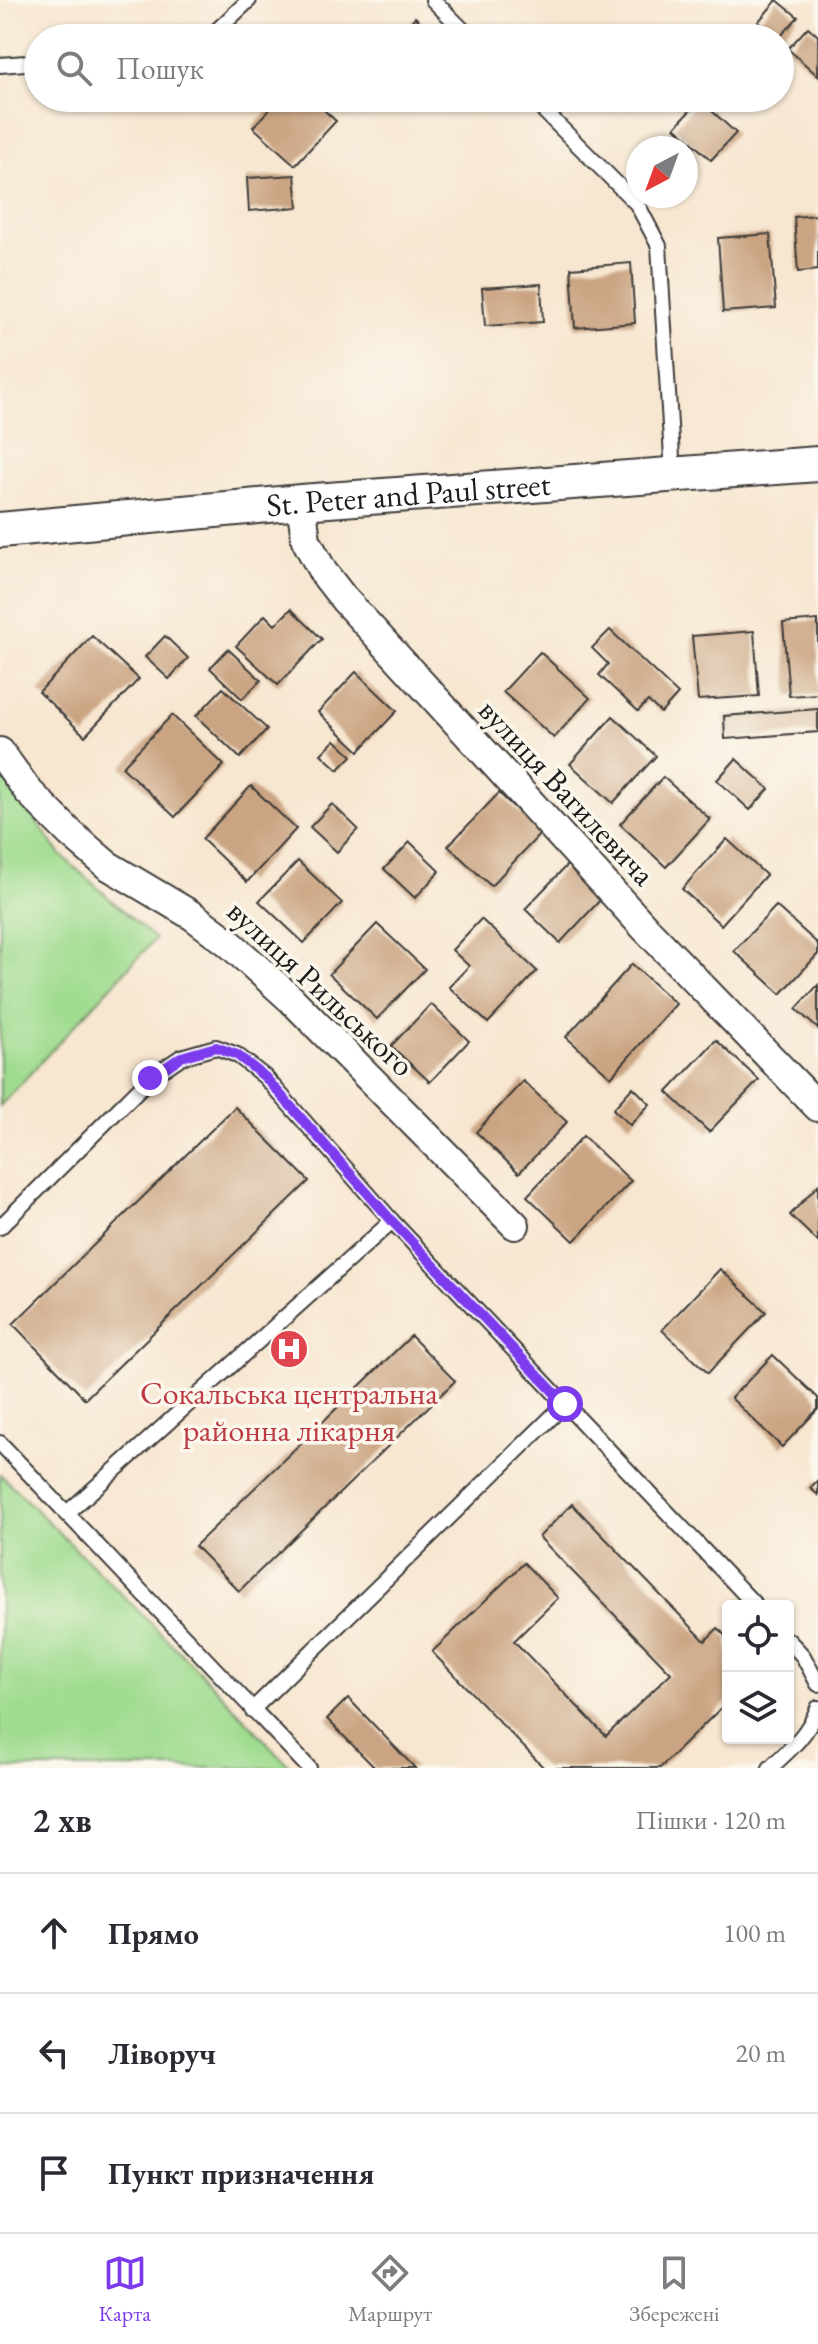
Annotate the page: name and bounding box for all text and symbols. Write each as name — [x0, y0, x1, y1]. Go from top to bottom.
search box — [24, 24, 794, 112]
icon: search — [52, 46, 96, 90]
text: Пошук — [116, 49, 204, 88]
north arrow — [626, 136, 698, 208]
street label: St. Peter and Paul street — [264, 463, 552, 526]
street label: вулиця Вагилевича — [469, 690, 665, 895]
street label: вулиця Рильського — [218, 890, 424, 1086]
route end — [132, 1060, 168, 1096]
hospital icon: Сокальська центральна районна лікарня — [268, 1328, 310, 1370]
place label: Сокальська центральна районна лікарня — [140, 1372, 438, 1451]
route start — [547, 1386, 583, 1422]
map controls — [722, 1600, 794, 1744]
button: locate — [722, 1600, 794, 1672]
button: layers — [722, 1672, 794, 1744]
text: 2 хв — [32, 1798, 92, 1842]
text: Пішки · 120 m — [635, 1803, 786, 1837]
icon: ahead — [32, 1911, 76, 1955]
text: Прямо — [108, 1914, 199, 1953]
text: 100 m — [723, 1916, 786, 1950]
icon: left — [32, 2031, 76, 2075]
text: Ліворуч — [108, 2034, 216, 2073]
text: 20 m — [736, 2036, 786, 2070]
icon: arrive — [32, 2151, 76, 2195]
text: Пункт призначення — [108, 2154, 374, 2193]
tab: Карта — [98, 2251, 151, 2328]
tab: Маршрут — [348, 2251, 432, 2328]
tab: Збережені — [629, 2251, 720, 2328]

